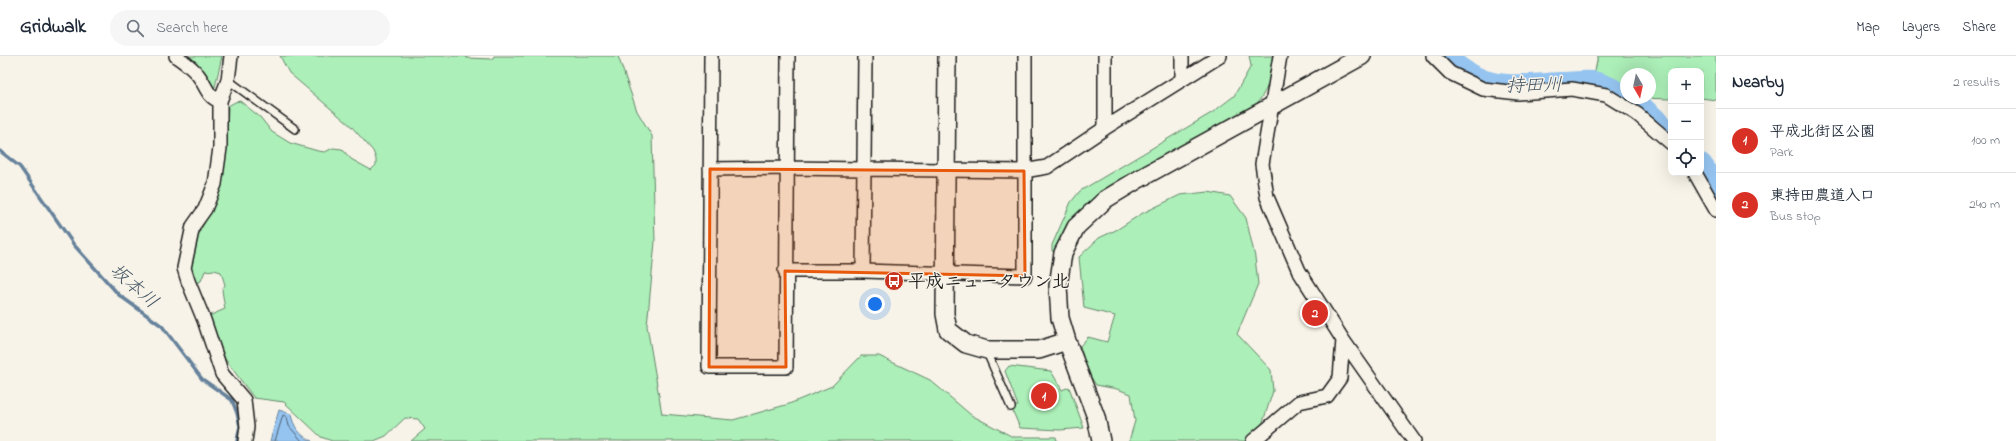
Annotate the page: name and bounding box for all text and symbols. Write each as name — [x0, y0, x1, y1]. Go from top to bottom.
search box — [110, 10, 390, 46]
text: Gridwalk — [20, 14, 86, 41]
icon: search — [124, 17, 146, 39]
text: Search here — [156, 17, 228, 39]
text: Map — [1856, 17, 1880, 38]
text: Layers — [1902, 17, 1940, 38]
text: Share — [1962, 17, 1996, 38]
north arrow — [1620, 68, 1656, 104]
map controls — [1668, 68, 1704, 176]
button: + — [1668, 68, 1704, 104]
text: Nearby — [1732, 70, 1784, 95]
water label: 持田川 — [1505, 73, 1563, 100]
text: 2 results — [1953, 73, 2000, 92]
button: − — [1668, 104, 1704, 140]
text: 平成北街区公園 — [1770, 121, 1875, 143]
text: 1 — [1743, 131, 1747, 150]
text: 100 m — [1971, 131, 2000, 150]
button: locate — [1668, 140, 1704, 176]
text: Park — [1770, 143, 1794, 162]
text: 東持田農道入口 — [1770, 185, 1875, 207]
text: 2 — [1742, 195, 1748, 214]
text: 240 m — [1969, 195, 2000, 214]
text: Bus stop — [1770, 207, 1821, 226]
water label: 坂本川 — [103, 258, 164, 316]
bus stop icon: 平成ニュータウン北 — [883, 270, 905, 292]
place label: 平成ニュータウン北 — [908, 270, 1070, 296]
your location — [865, 294, 885, 314]
pin: 2 — [1302, 298, 1328, 328]
pin: 1 — [1031, 381, 1057, 411]

